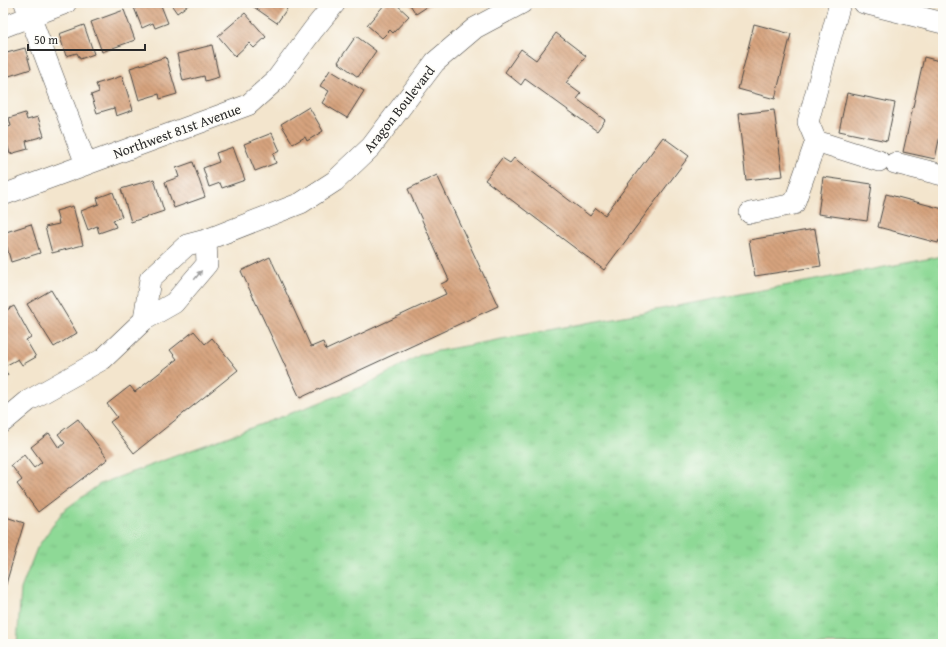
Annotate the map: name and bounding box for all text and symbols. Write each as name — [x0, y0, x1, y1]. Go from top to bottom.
scale bar — [28, 26, 145, 52]
text: 50 m — [34, 31, 58, 48]
street label: Aragon Boulevard — [359, 61, 440, 157]
street label: Northwest 81st Avenue — [110, 98, 244, 163]
one-way arrow — [194, 270, 203, 281]

